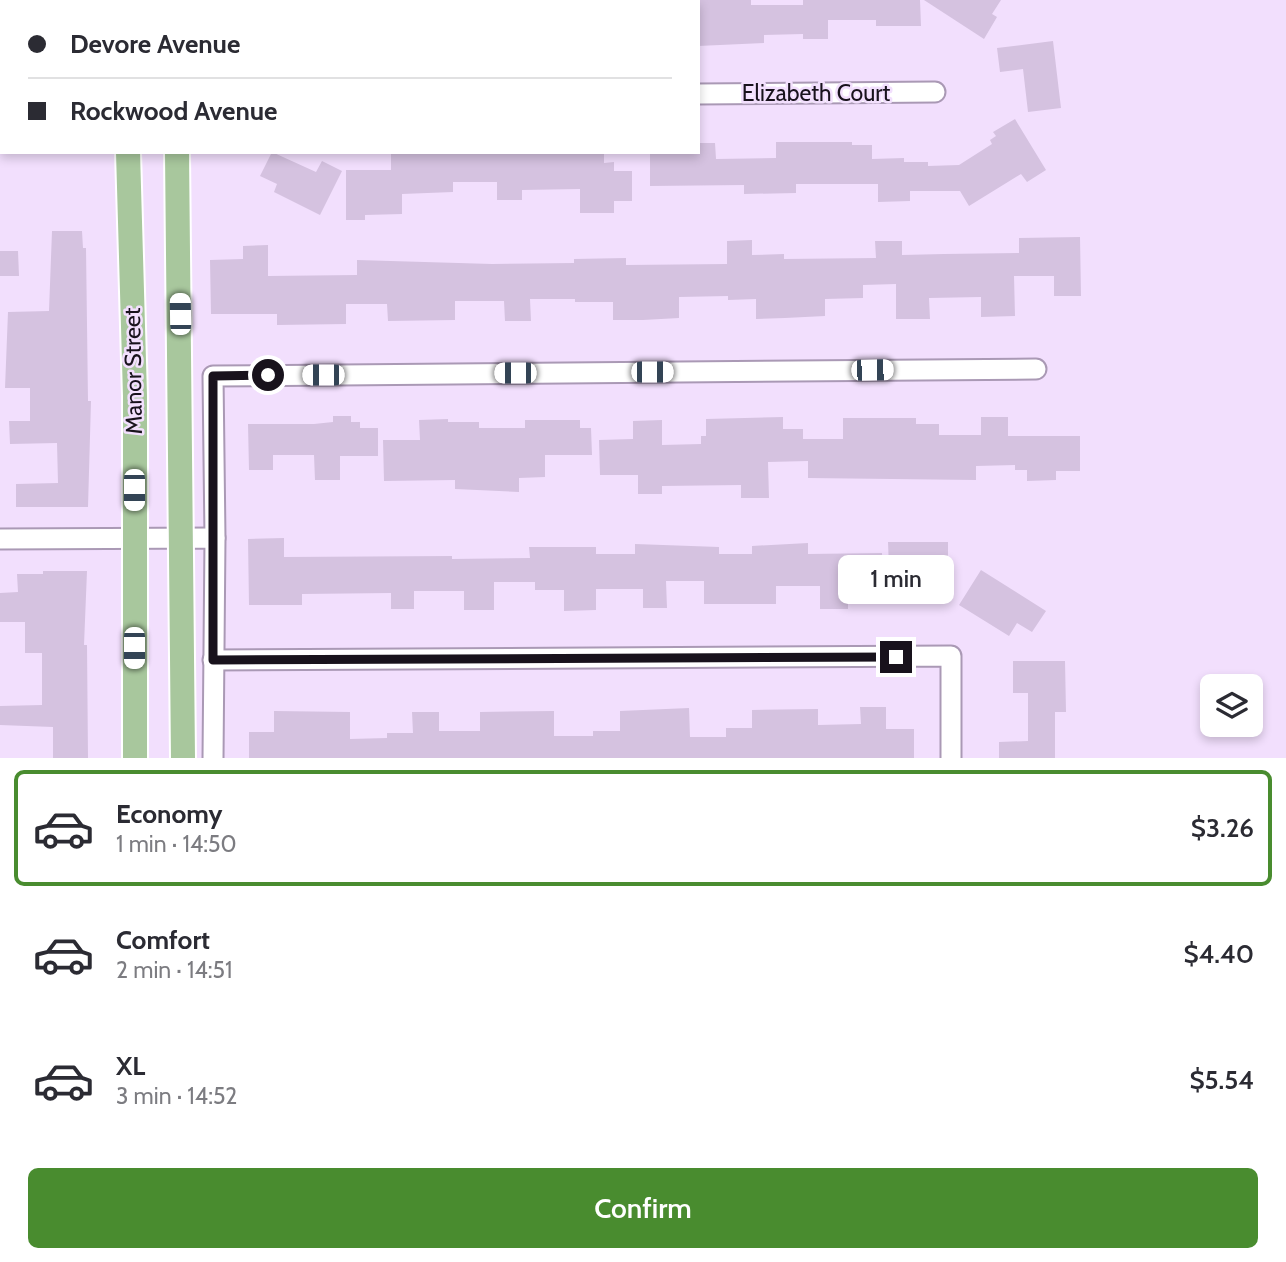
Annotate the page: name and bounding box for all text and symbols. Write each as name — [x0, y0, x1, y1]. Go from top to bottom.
text: Devore Avenue — [70, 28, 240, 60]
street label: Elizabeth Court — [742, 79, 890, 107]
text: Rockwood Avenue — [70, 95, 277, 127]
car — [170, 293, 191, 335]
street label: Manor Street — [118, 307, 148, 435]
route start — [252, 359, 284, 391]
car — [851, 359, 894, 381]
car — [632, 362, 674, 383]
car — [495, 363, 537, 384]
car — [303, 365, 345, 386]
car — [124, 469, 145, 511]
callout: 1 min — [838, 556, 954, 604]
text: 1 min — [870, 565, 922, 593]
car — [124, 627, 145, 669]
route end — [880, 641, 912, 673]
map controls — [1200, 674, 1263, 737]
button: layers — [1200, 674, 1263, 737]
icon: car — [32, 797, 95, 860]
text: Economy — [116, 798, 222, 830]
text: $3.26 — [1191, 812, 1254, 844]
text: 1 min · 14:50 — [116, 830, 236, 858]
icon: car — [32, 923, 95, 986]
text: Comfort — [116, 924, 210, 956]
text: $4.40 — [1184, 938, 1254, 970]
text: 2 min · 14:51 — [116, 956, 232, 984]
icon: car — [32, 1049, 95, 1112]
text: XL — [116, 1050, 145, 1082]
text: $5.54 — [1189, 1064, 1254, 1096]
text: 3 min · 14:52 — [116, 1082, 237, 1110]
button: Confirm — [28, 1168, 1258, 1248]

